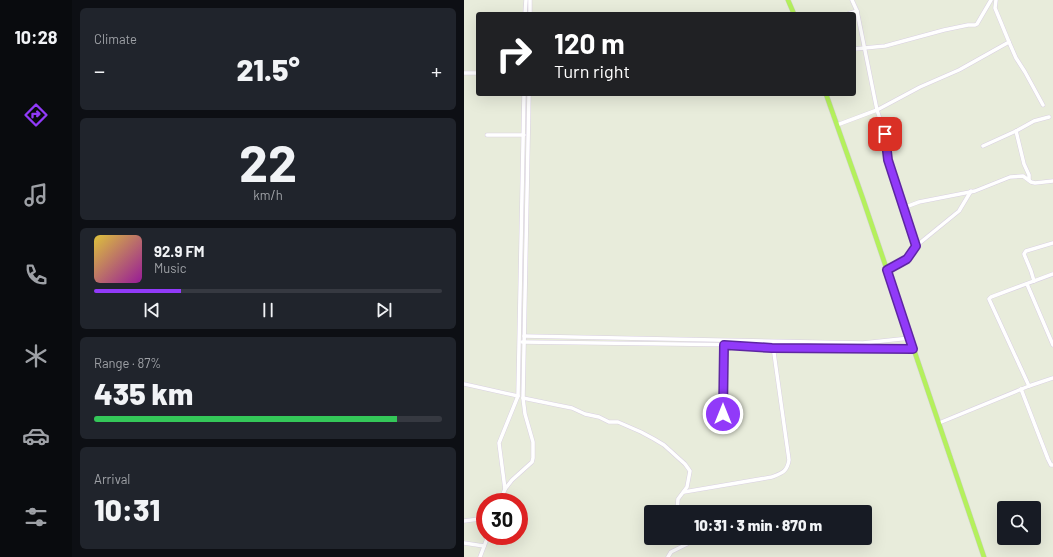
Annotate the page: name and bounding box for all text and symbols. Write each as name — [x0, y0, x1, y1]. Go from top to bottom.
text: 10:28 — [14, 26, 58, 48]
text: 120 m — [554, 26, 625, 60]
icon: right — [488, 28, 540, 80]
text: Climate — [94, 31, 137, 47]
text: 21.5° — [236, 51, 300, 87]
text: − — [94, 57, 105, 83]
text: + — [431, 57, 442, 83]
text: Turn right — [554, 60, 630, 82]
icon: directions — [22, 101, 50, 129]
pin — [868, 117, 902, 151]
icon: arrive — [874, 123, 896, 145]
text: 22 — [239, 130, 297, 192]
icon: music — [22, 181, 50, 209]
text: km/h — [253, 187, 283, 203]
text: 92.9 FM — [154, 242, 205, 260]
text: Music — [154, 260, 187, 276]
icon: phone — [22, 261, 50, 289]
icon: previous — [141, 299, 163, 321]
icon: pause — [257, 299, 279, 321]
icon: next — [373, 299, 395, 321]
icon: climate — [22, 342, 50, 370]
text: Range · 87% — [94, 355, 161, 371]
text: 435 km — [94, 375, 193, 411]
position arrow — [702, 393, 744, 435]
icon: car — [22, 422, 50, 450]
text: Arrival — [94, 471, 130, 487]
text: 10:31 — [94, 491, 160, 527]
speed limit sign: 30 — [476, 493, 528, 545]
map controls — [997, 501, 1041, 545]
button: search — [997, 501, 1041, 545]
icon: filters — [22, 503, 50, 531]
text: 10:31 · 3 min · 870 m — [694, 516, 822, 534]

